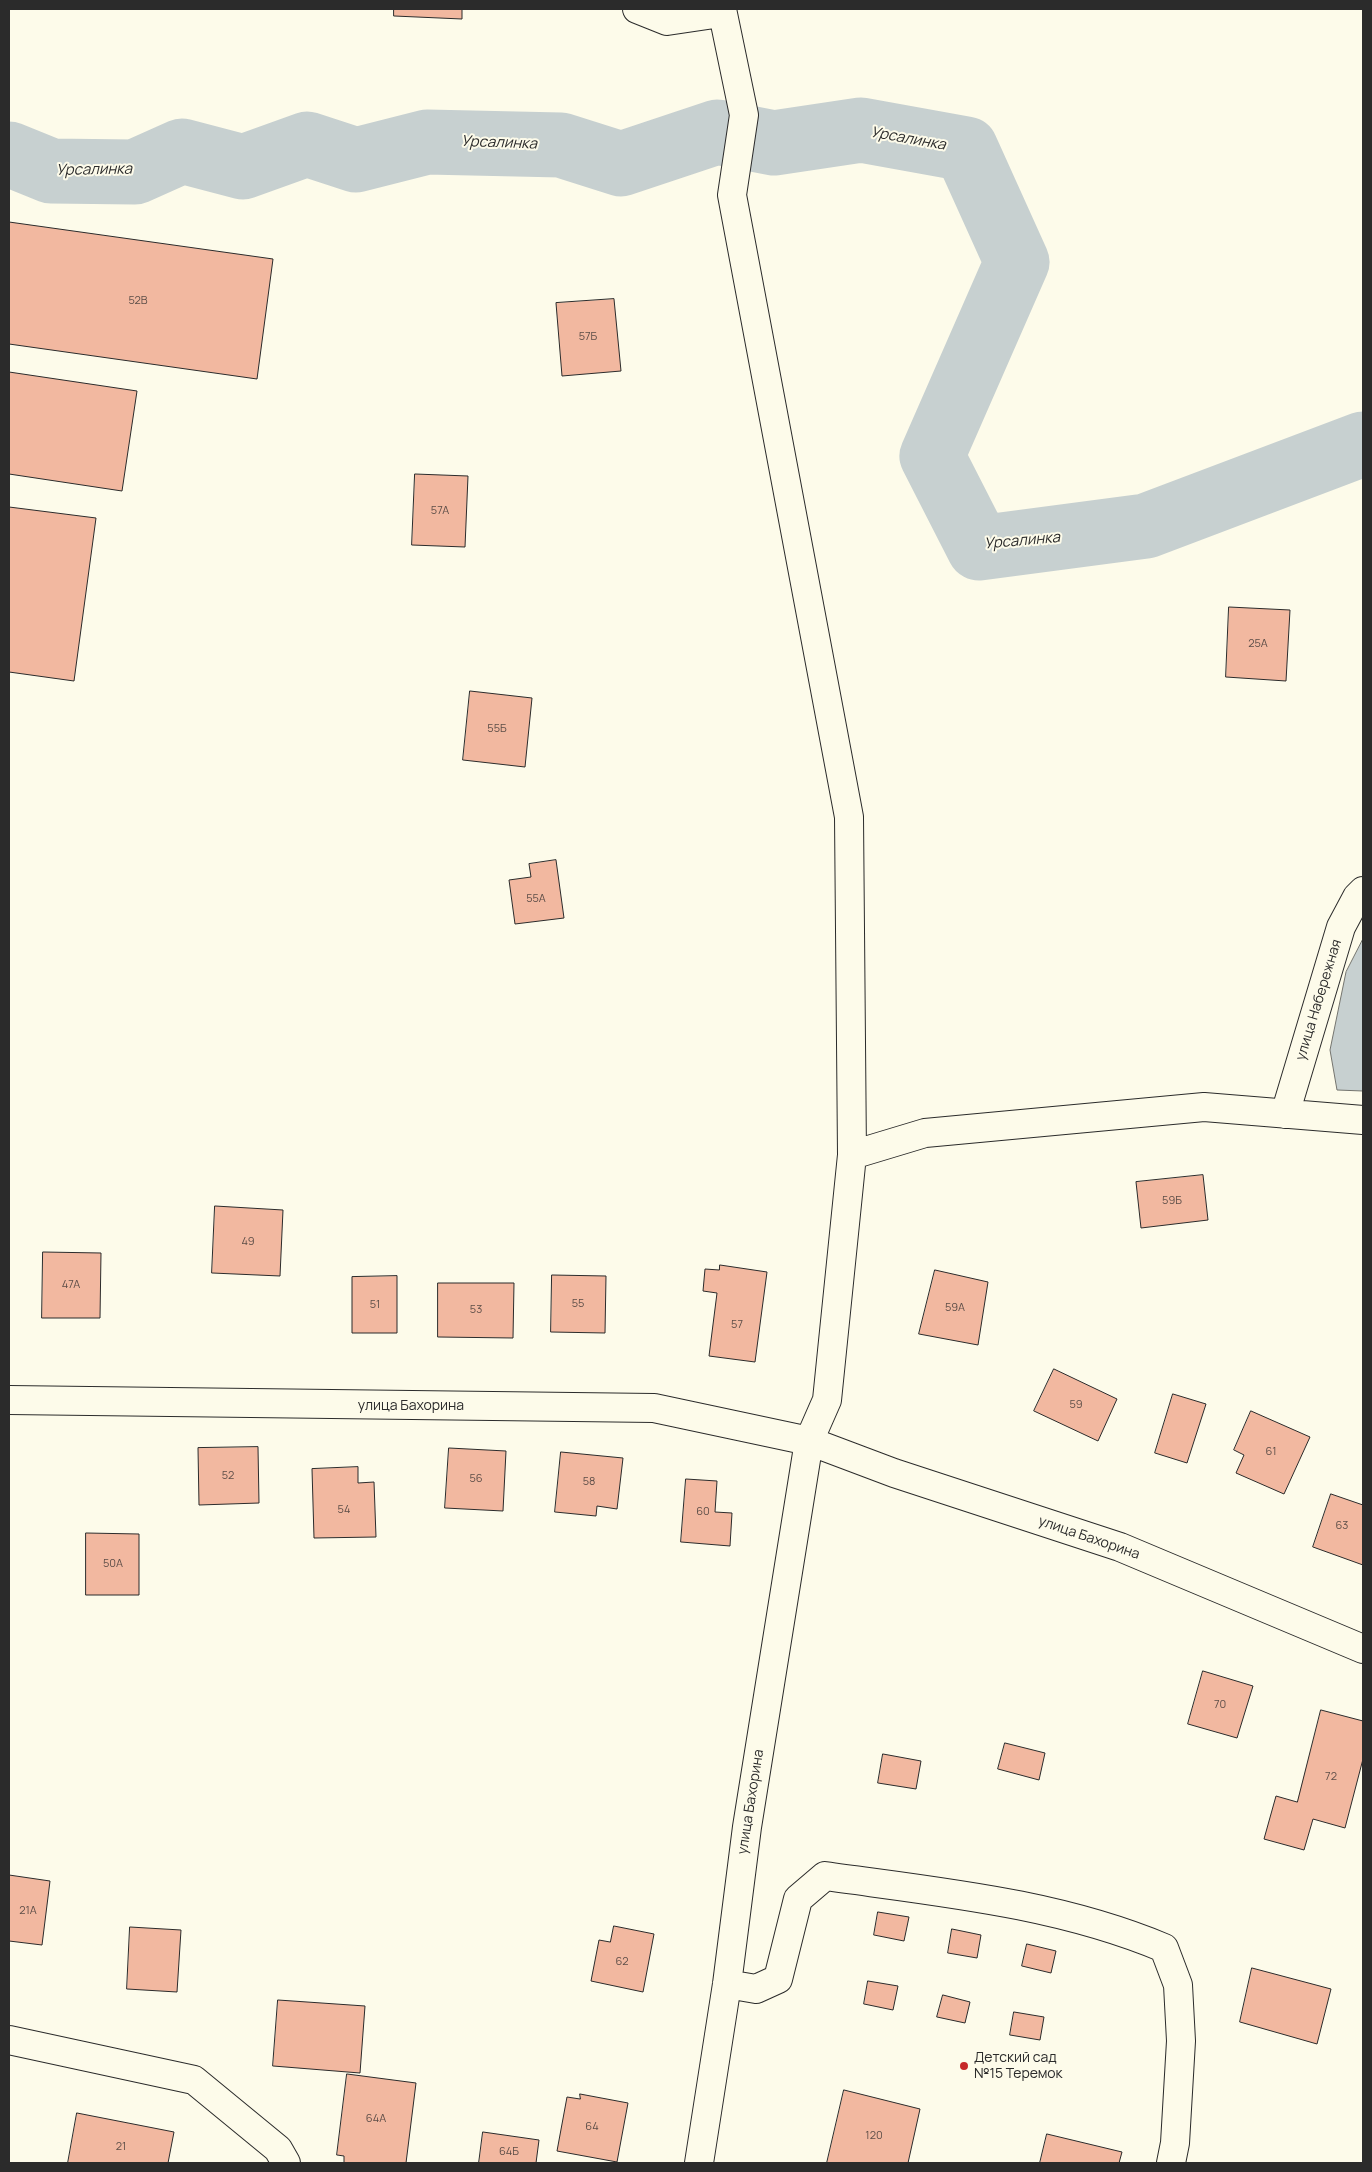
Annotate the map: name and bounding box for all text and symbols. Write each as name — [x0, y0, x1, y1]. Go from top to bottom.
water label: Урсалинка — [869, 124, 947, 154]
water label: Урсалинка — [461, 133, 537, 153]
water label: Урсалинка — [56, 160, 132, 180]
house number: 52В — [128, 294, 148, 308]
house number: 57Б — [579, 330, 597, 344]
house number: 57А — [431, 504, 449, 518]
water label: Урсалинка — [983, 529, 1061, 553]
house number: 25А — [1248, 637, 1268, 651]
house number: 55Б — [487, 722, 507, 736]
house number: 55А — [526, 892, 546, 906]
street label: улица Набережная — [1293, 937, 1345, 1063]
house number: 59Б — [1162, 1194, 1182, 1208]
house number: 49 — [241, 1235, 255, 1249]
house number: 47А — [62, 1278, 80, 1292]
house number: 55 — [572, 1297, 584, 1311]
house number: 51 — [370, 1298, 380, 1312]
house number: 59А — [945, 1301, 965, 1315]
house number: 53 — [470, 1303, 482, 1317]
house number: 57 — [731, 1318, 743, 1332]
street label: улица Бахорина — [358, 1398, 464, 1414]
house number: 59 — [1069, 1398, 1083, 1412]
house number: 61 — [1266, 1445, 1276, 1459]
house number: 52 — [222, 1469, 234, 1483]
house number: 56 — [469, 1472, 483, 1486]
house number: 58 — [583, 1475, 595, 1489]
house number: 54 — [338, 1503, 350, 1517]
house number: 60 — [696, 1505, 710, 1519]
street label: улица Бахорина — [1036, 1513, 1142, 1563]
house number: 63 — [1336, 1519, 1348, 1533]
house number: 50А — [103, 1557, 123, 1571]
house number: 70 — [1214, 1698, 1226, 1712]
street label: улица Бахорина — [734, 1748, 768, 1856]
house number: 72 — [1325, 1770, 1337, 1784]
house number: 21А — [19, 1904, 37, 1918]
house number: 62 — [615, 1955, 629, 1969]
place label: Детский сад №15 Теремок — [974, 2050, 1063, 2082]
marker: Детский сад №15 Теремок — [958, 2060, 970, 2072]
house number: 64А — [366, 2112, 386, 2126]
house number: 64 — [585, 2120, 599, 2134]
house number: 120 — [865, 2129, 883, 2143]
house number: 21 — [116, 2140, 126, 2154]
house number: 64Б — [499, 2145, 519, 2159]

